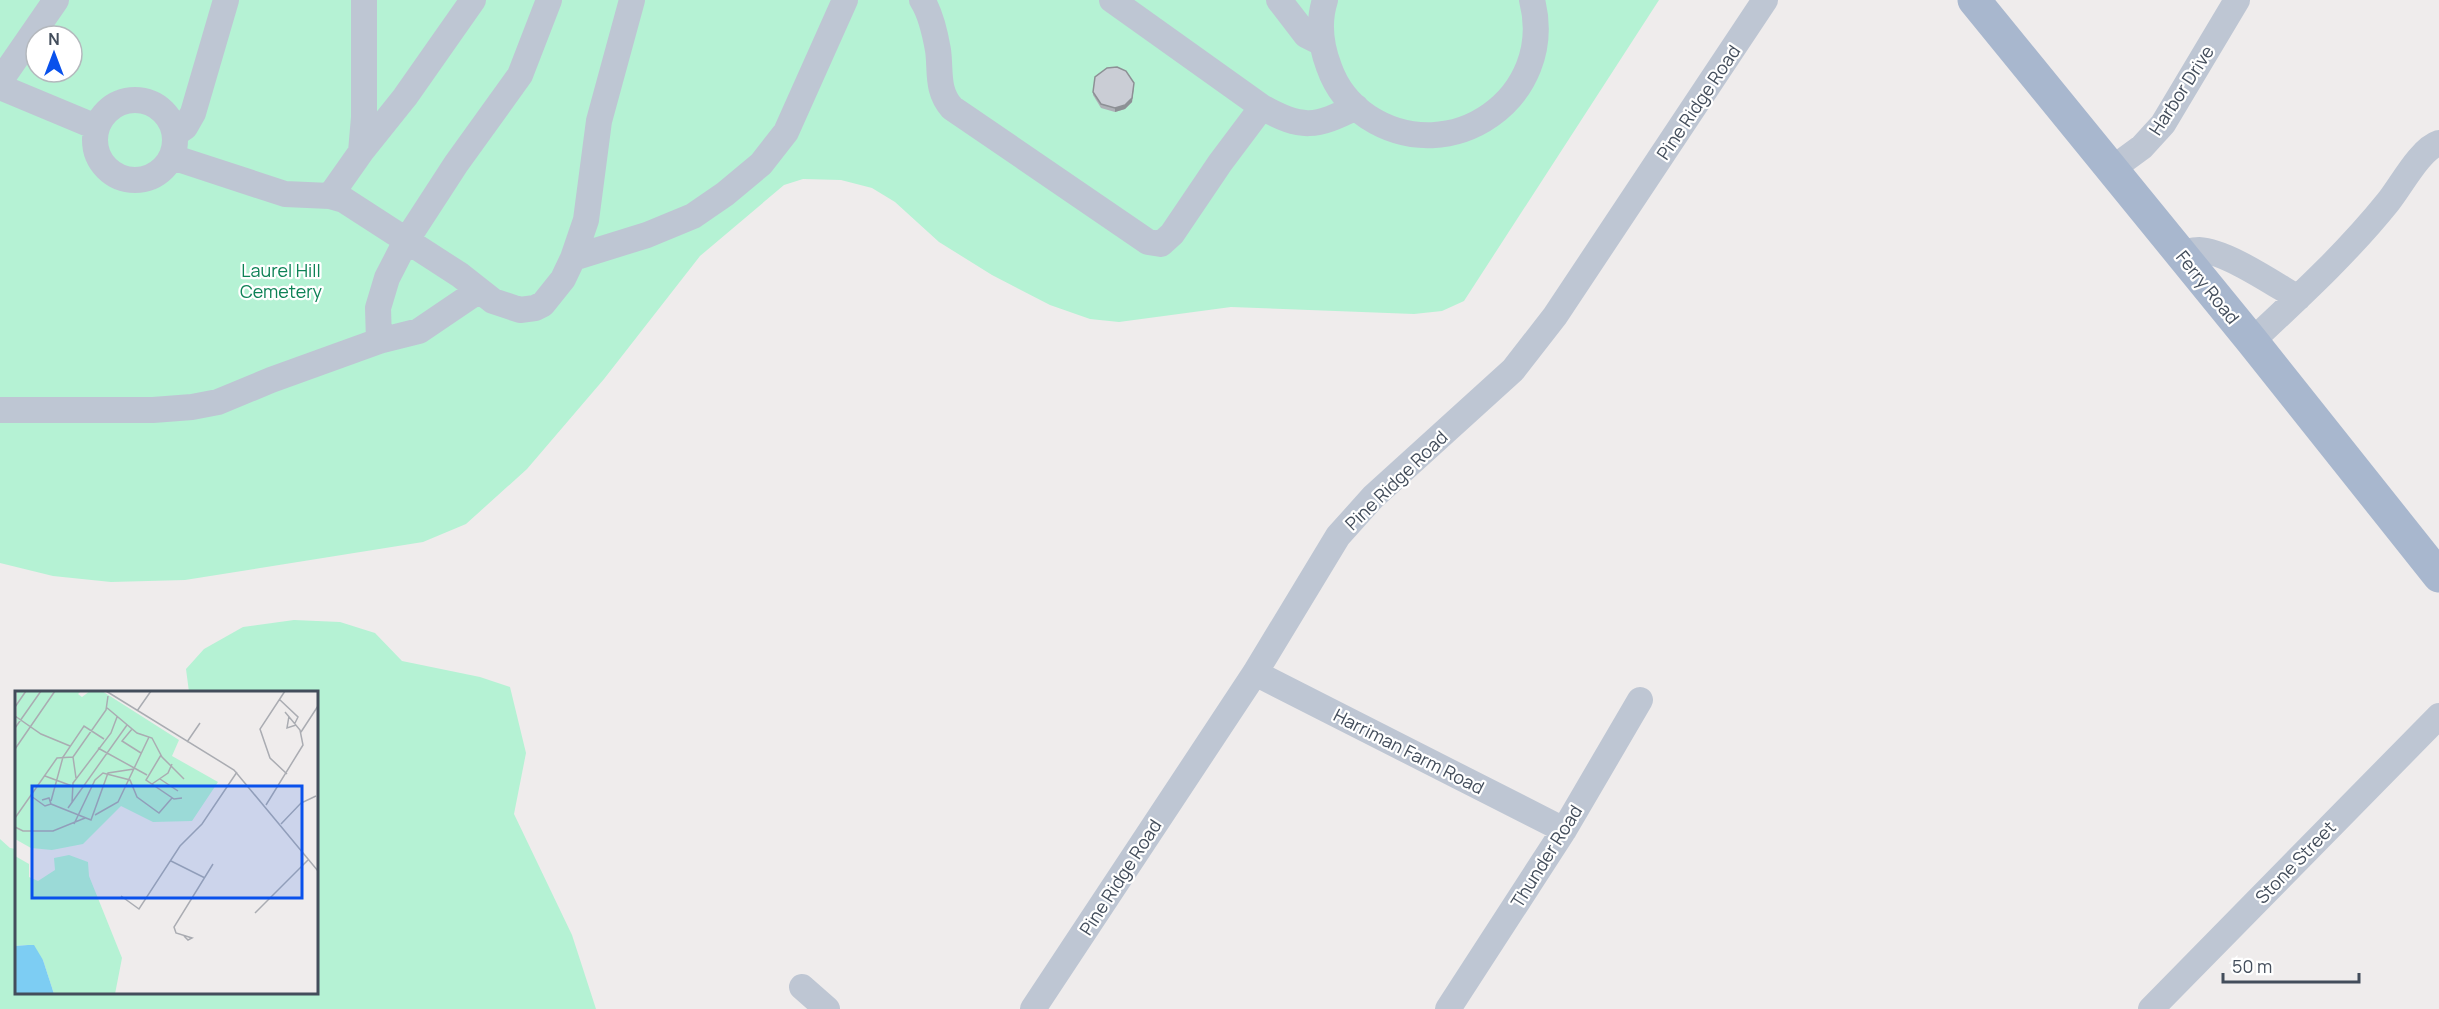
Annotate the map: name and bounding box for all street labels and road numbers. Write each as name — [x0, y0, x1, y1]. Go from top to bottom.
street label: Pine Ridge Road — [1651, 40, 1745, 164]
street label: Harbor Drive — [2143, 41, 2219, 139]
street label: Ferry Road — [2171, 245, 2245, 329]
street label: Pine Ridge Road — [1340, 425, 1452, 535]
street label: Harriman Farm Road — [1330, 703, 1488, 799]
street label: Thunder Road — [1505, 800, 1587, 912]
street label: Pine Ridge Road — [1074, 814, 1166, 940]
street label: Stone Street — [2249, 815, 2341, 909]

